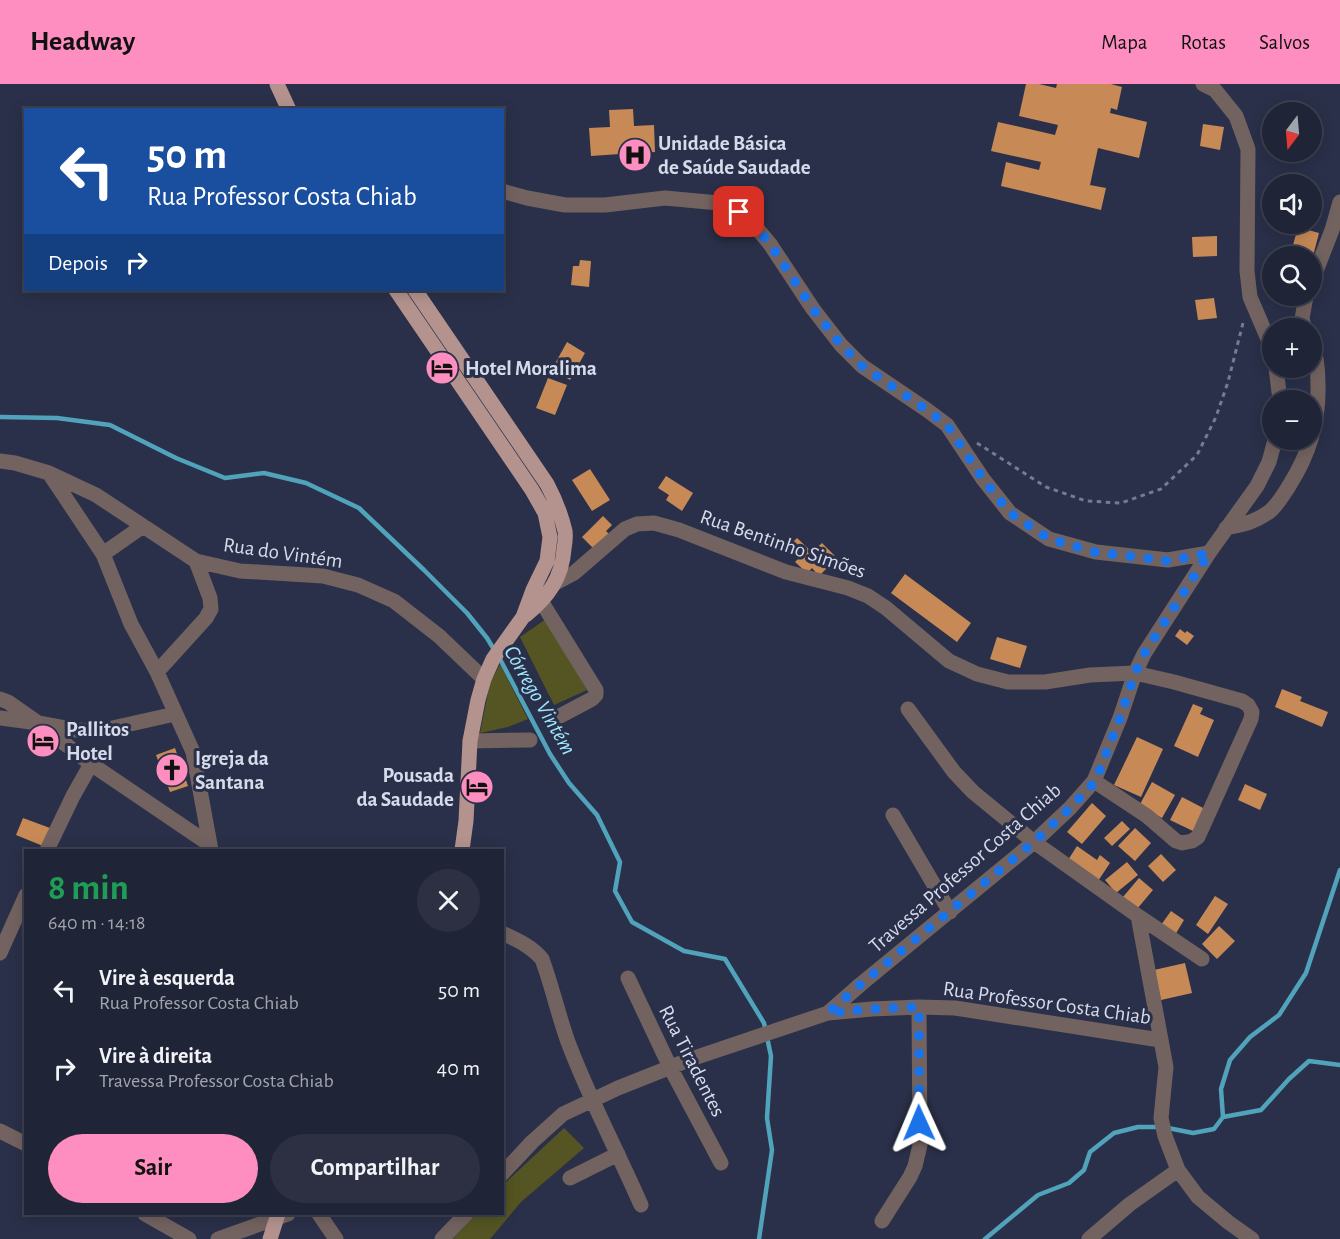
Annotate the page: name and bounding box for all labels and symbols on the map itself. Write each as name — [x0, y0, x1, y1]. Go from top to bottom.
north arrow — [1262, 102, 1322, 162]
place label: Unidade Básica de Saúde Saudade — [658, 133, 811, 178]
hospital icon: Unidade Básica de Saúde Saudade — [617, 137, 653, 173]
pin — [713, 186, 764, 237]
hotel icon: Hotel Moralima — [424, 350, 460, 386]
place label: Hotel Moralima — [465, 358, 597, 379]
street label: Rua Bentinho Simões — [698, 506, 868, 582]
street label: Rua do Vintém — [222, 534, 344, 572]
water label: Córrego Vintém — [500, 642, 580, 758]
place label: Pallitos Hotel — [66, 719, 129, 764]
hotel icon: Pallitos Hotel — [25, 723, 61, 759]
place label: Igreja da Santana — [195, 748, 269, 793]
church icon: Igreja da Santana — [154, 752, 190, 788]
place label: Pousada da Saudade — [356, 765, 454, 810]
hotel icon: Pousada da Saudade — [459, 769, 495, 805]
street label: Travessa Professor Costa Chiab — [865, 779, 1065, 957]
street label: Rua Professor Costa Chiab — [942, 978, 1152, 1028]
street label: Rua Tiradentes — [655, 1002, 729, 1120]
position arrow — [887, 1091, 951, 1155]

